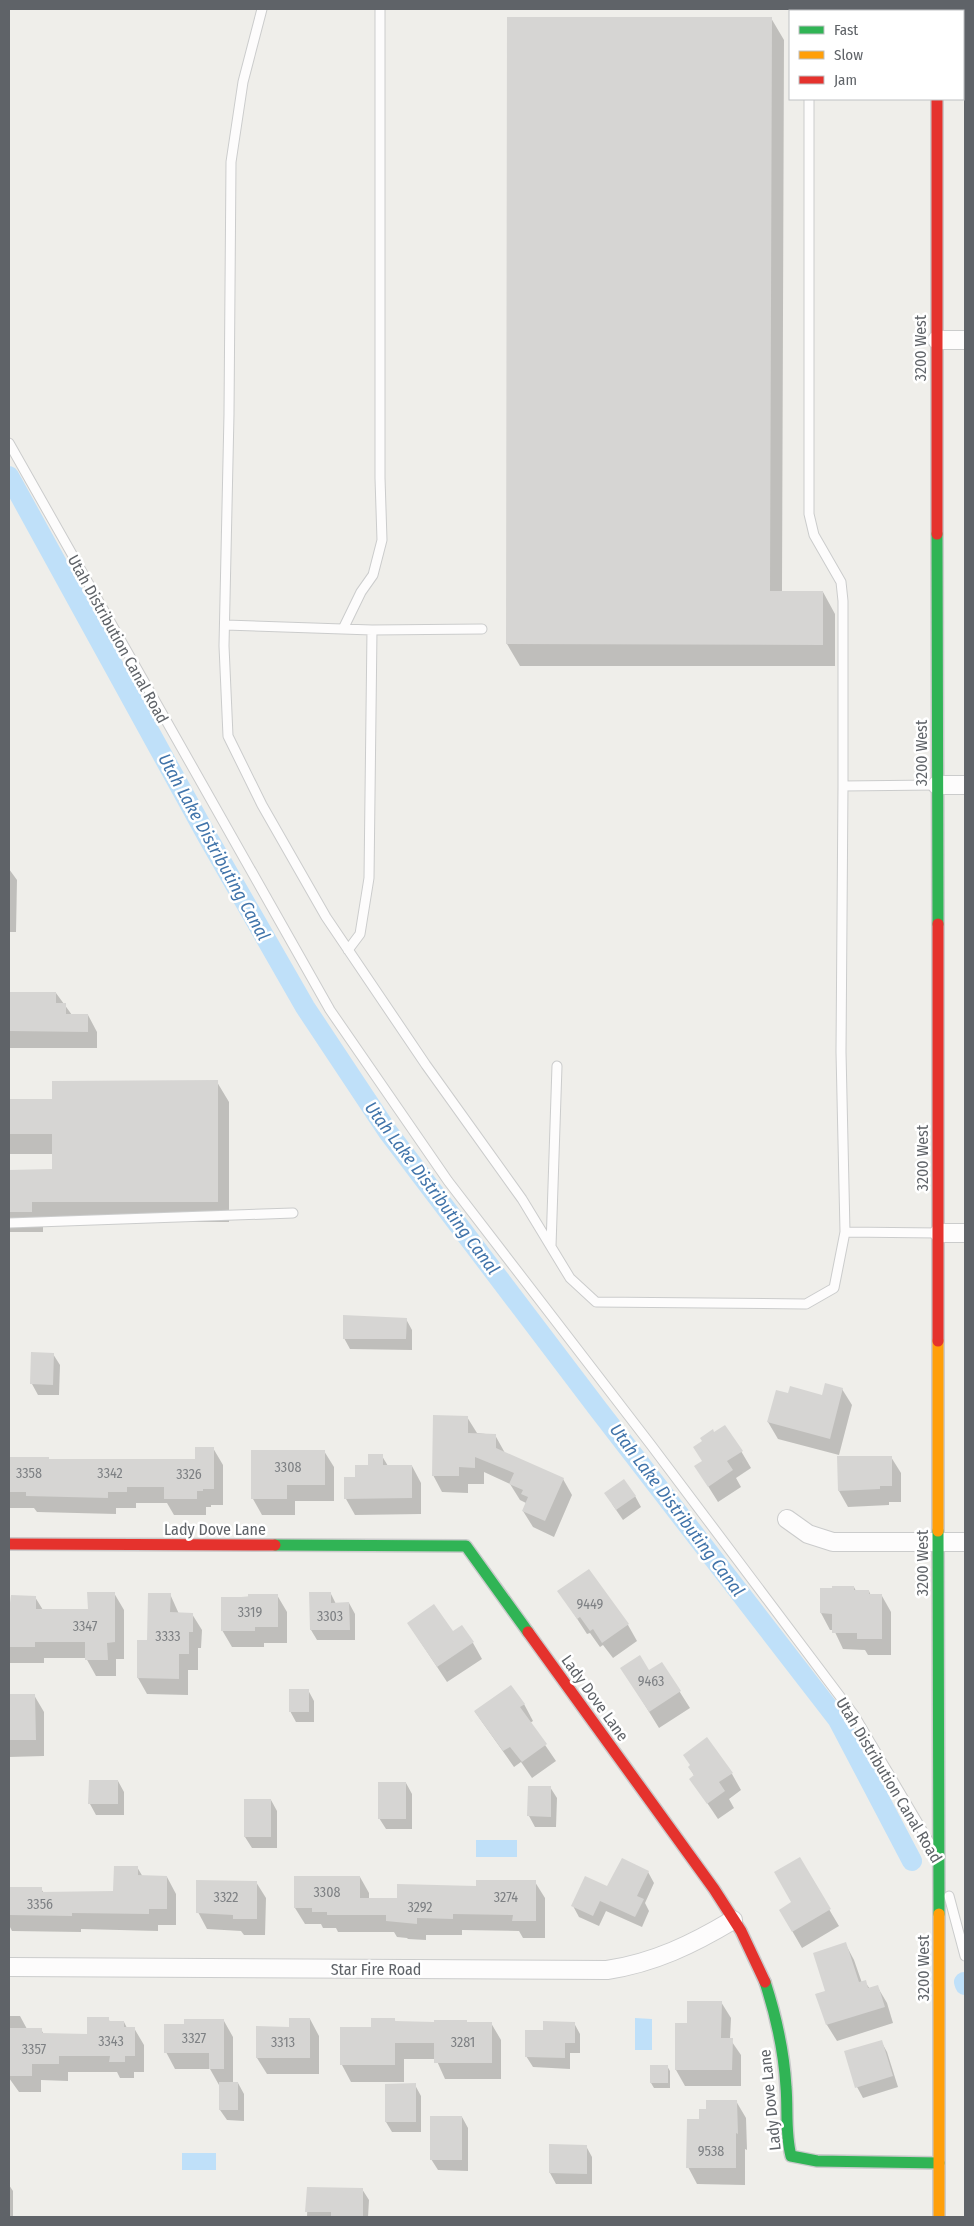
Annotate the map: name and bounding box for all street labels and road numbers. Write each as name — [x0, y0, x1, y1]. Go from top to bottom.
street label: 3200 West — [911, 314, 930, 381]
street label: Utah Distribution Canal Road — [64, 552, 172, 726]
street label: 3200 West — [912, 719, 931, 786]
street label: 3200 West — [913, 1124, 932, 1191]
street label: Lady Dove Lane — [164, 1520, 266, 1539]
street label: 3200 West — [913, 1529, 932, 1596]
street label: Lady Dove Lane — [557, 1651, 633, 1745]
street label: Utah Distribution Canal Road — [832, 1694, 946, 1866]
street label: 3200 West — [914, 1934, 933, 2001]
street label: Star Fire Road — [331, 1960, 421, 1979]
street label: Lady Dove Lane — [755, 2048, 785, 2152]

